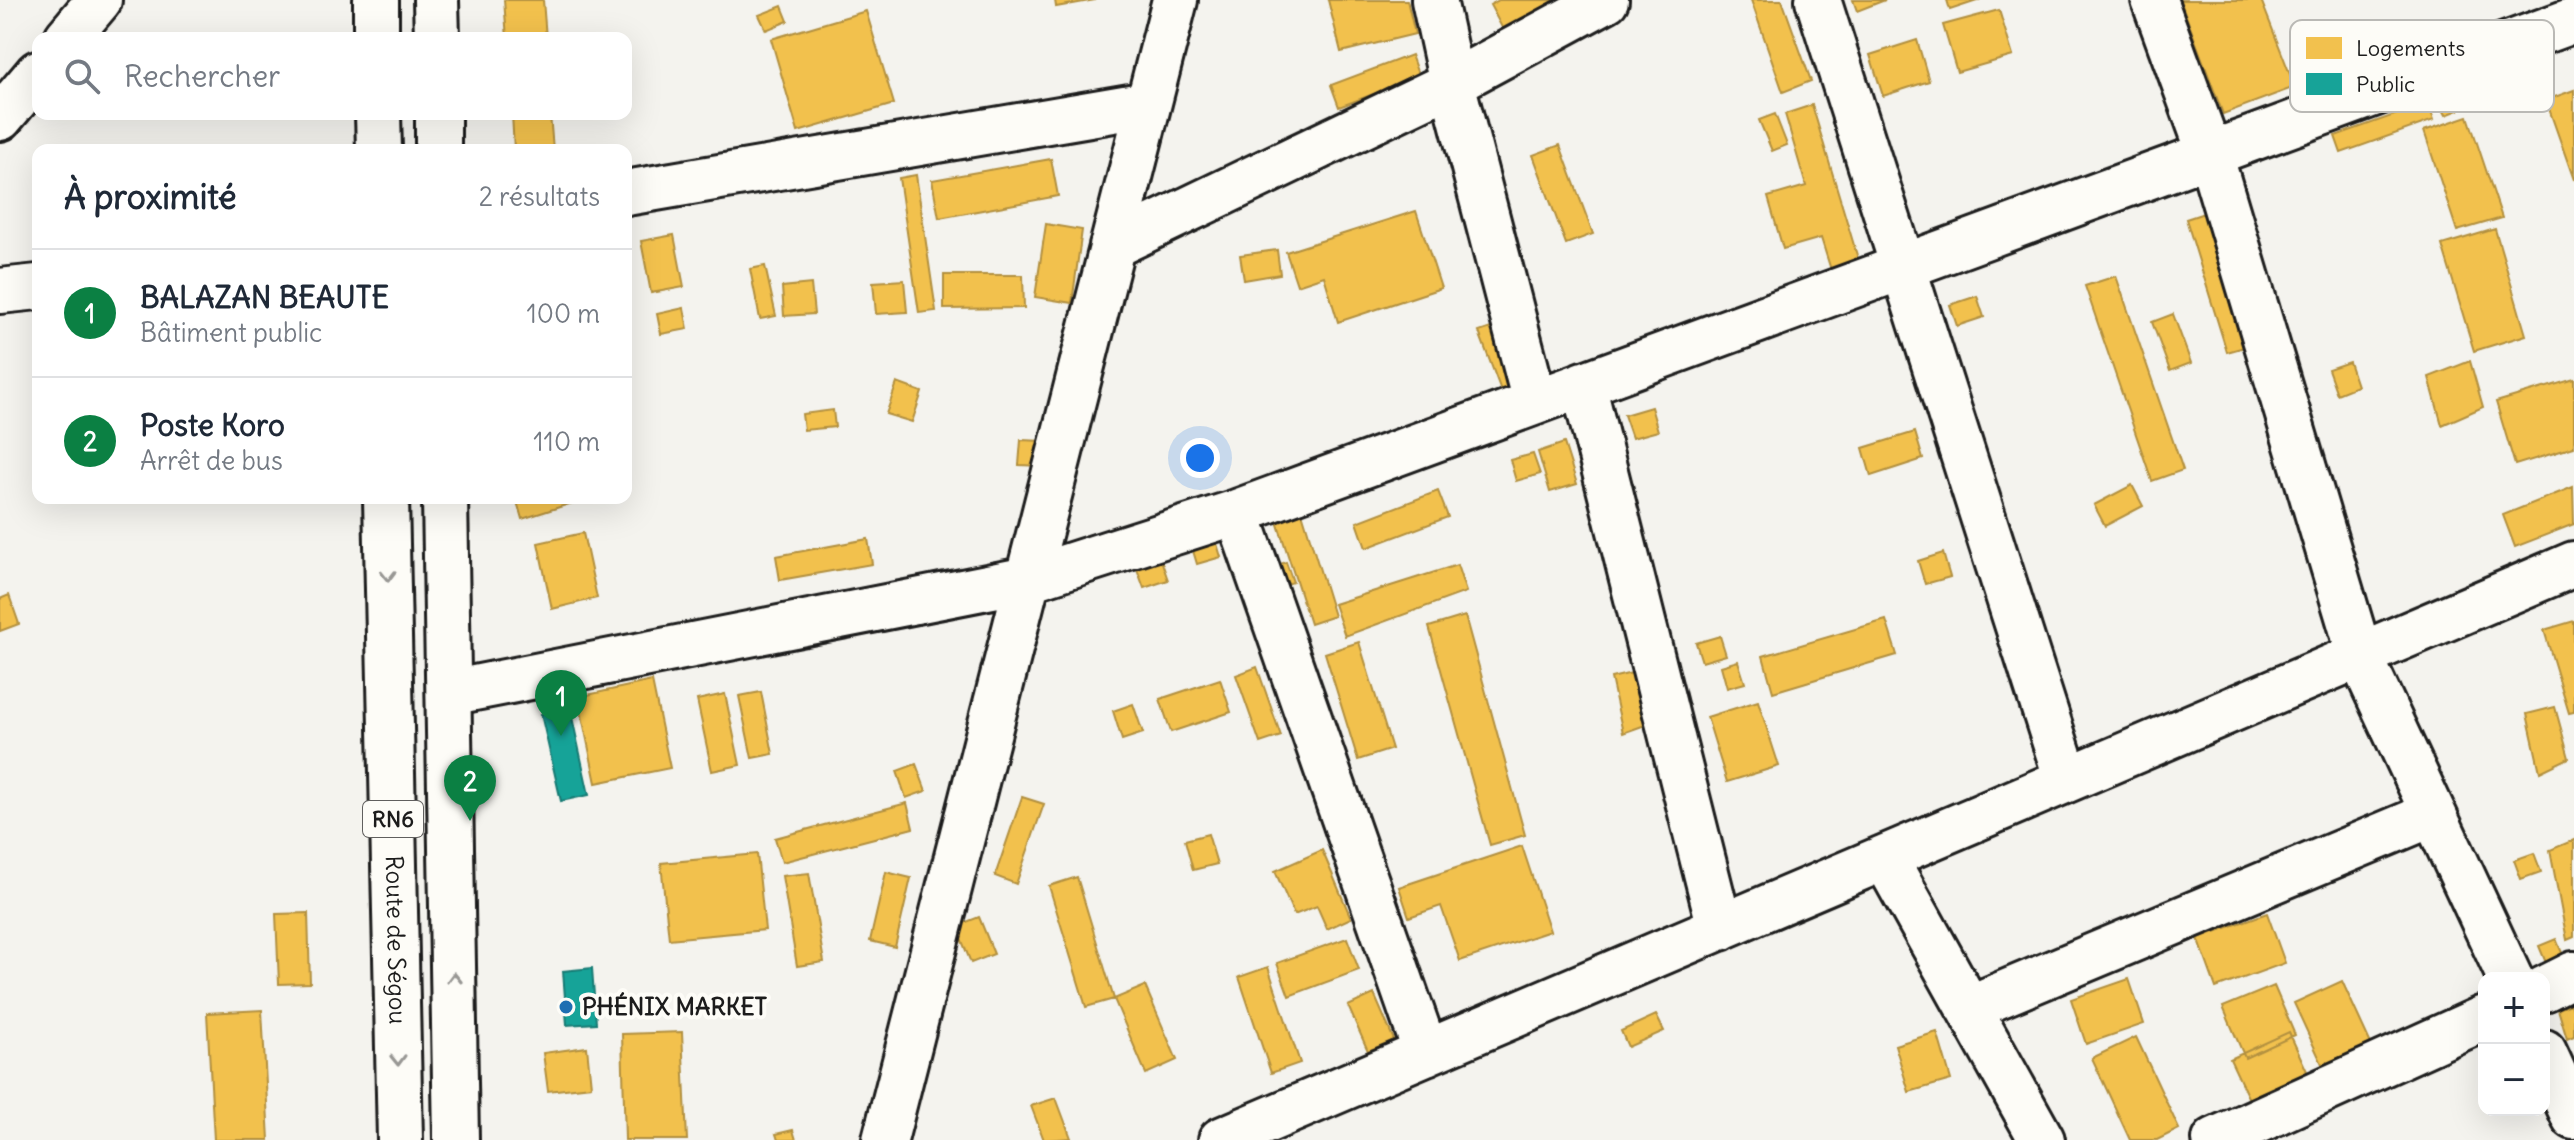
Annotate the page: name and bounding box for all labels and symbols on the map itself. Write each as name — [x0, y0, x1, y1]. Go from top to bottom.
legend — [2290, 20, 2554, 112]
text: Logements — [2356, 34, 2465, 62]
text: Public — [2356, 70, 2415, 98]
your location — [1180, 438, 1220, 478]
one-way arrow — [379, 570, 396, 583]
pin: 1 — [535, 670, 587, 736]
pin: 2 — [444, 755, 496, 821]
road number: RN6 — [363, 801, 423, 837]
street label: Route de Ségou — [380, 855, 413, 1025]
one-way arrow — [445, 971, 462, 984]
place label: PHÉNIX MARKET — [582, 991, 767, 1021]
marker: PHÉNIX MARKET — [557, 998, 575, 1016]
one-way arrow — [390, 1054, 407, 1067]

